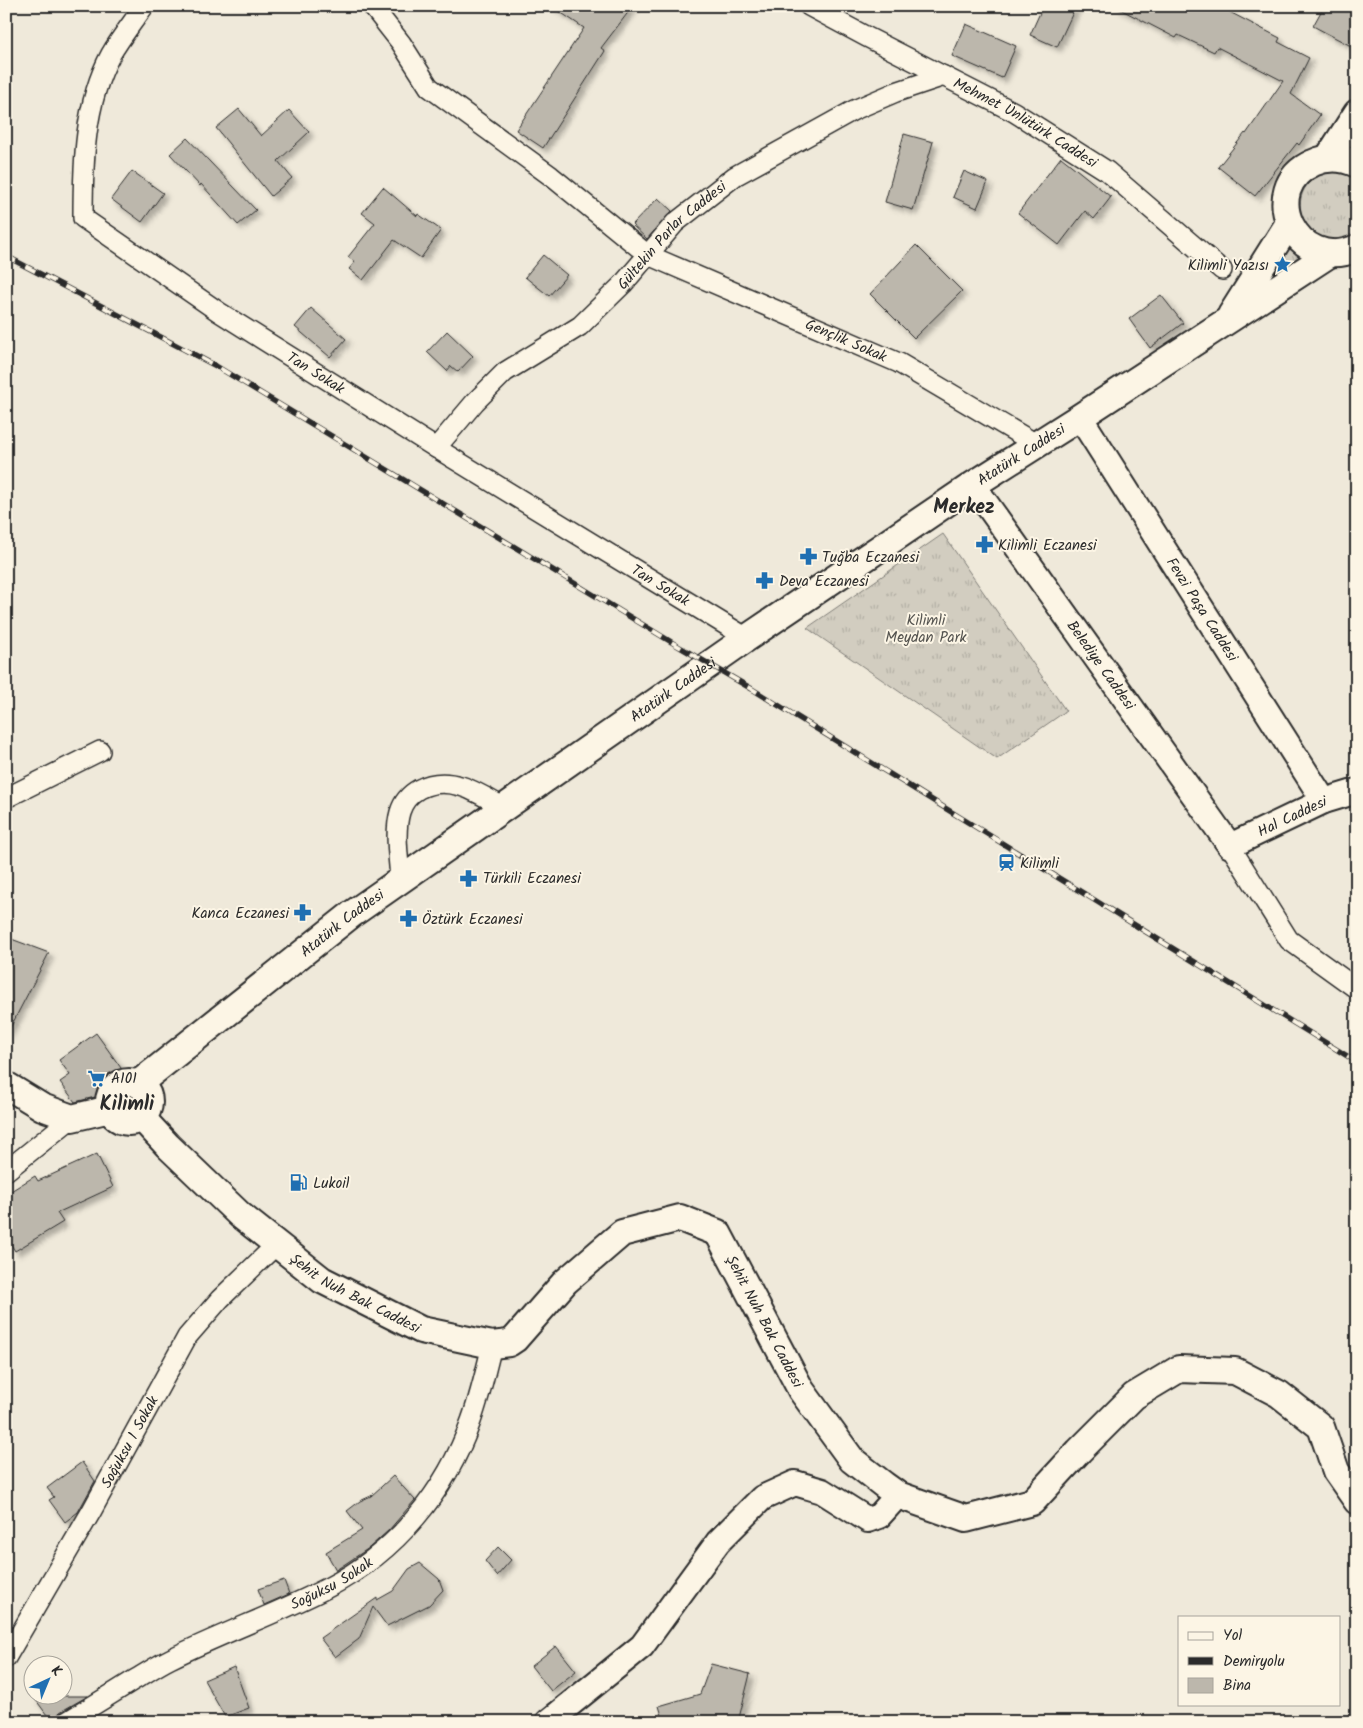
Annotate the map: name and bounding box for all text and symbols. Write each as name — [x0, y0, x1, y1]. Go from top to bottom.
street label: Mehmet Ünlütürk Caddesi — [949, 72, 1103, 176]
street label: Gültekin Parlar Caddesi — [612, 175, 733, 296]
place label: Kilimli Yazısı — [1188, 254, 1269, 278]
place icon: Kilimli Yazısı — [1273, 255, 1293, 275]
street label: Gençlik Sokak — [801, 313, 891, 370]
street label: Tan Sokak — [281, 346, 350, 401]
street label: Atatürk Caddesi — [973, 417, 1072, 492]
district label: Merkez — [933, 492, 995, 524]
place label: Kilimli Eczanesi — [998, 534, 1098, 558]
pharmacy icon: Kilimli Eczanesi — [974, 535, 994, 555]
place label: Tuğba Eczanesi — [822, 546, 920, 570]
pharmacy icon: Tuğba Eczanesi — [798, 547, 818, 567]
street label: Fevzi Paşa Caddesi — [1159, 553, 1244, 668]
street label: Tan Sokak — [626, 559, 695, 614]
place label: Deva Eczanesi — [779, 570, 870, 594]
pharmacy icon: Deva Eczanesi — [755, 571, 775, 591]
park label: Kilimli Meydan Park — [885, 609, 968, 650]
street label: Belediye Caddesi — [1060, 616, 1142, 717]
street label: Atatürk Caddesi — [625, 651, 723, 729]
street label: Hal Caddesi — [1254, 789, 1331, 844]
place label: Kilimli — [1020, 852, 1060, 876]
station icon: Kilimli — [996, 853, 1016, 873]
place label: Türkili Eczanesi — [483, 867, 582, 891]
pharmacy icon: Türkili Eczanesi — [459, 868, 479, 888]
street label: Atatürk Caddesi — [295, 883, 391, 964]
place label: Kanca Eczanesi — [192, 902, 290, 926]
pharmacy icon: Kanca Eczanesi — [293, 903, 313, 923]
place label: Öztürk Eczanesi — [422, 908, 524, 932]
pharmacy icon: Öztürk Eczanesi — [398, 909, 418, 929]
place label: A101 — [111, 1067, 137, 1091]
supermarket icon: A101 — [87, 1068, 107, 1088]
district label: Kilimli — [100, 1089, 155, 1121]
place label: Lukoil — [313, 1172, 350, 1196]
fuel station icon: Lukoil — [289, 1173, 309, 1193]
street label: Şehit Nuh Bak Caddesi — [284, 1248, 426, 1341]
street label: Şehit Nuh Bak Caddesi — [719, 1251, 809, 1394]
street label: Soğuksu 1 Sokak — [95, 1391, 166, 1493]
street label: Soğuksu Sokak — [287, 1551, 379, 1617]
legend — [1178, 1616, 1340, 1706]
text: Yol — [1223, 1624, 1242, 1648]
text: Demiryolu — [1223, 1650, 1285, 1674]
north arrow — [22, 1656, 72, 1706]
text: K — [46, 1661, 67, 1683]
text: Bina — [1223, 1674, 1251, 1698]

